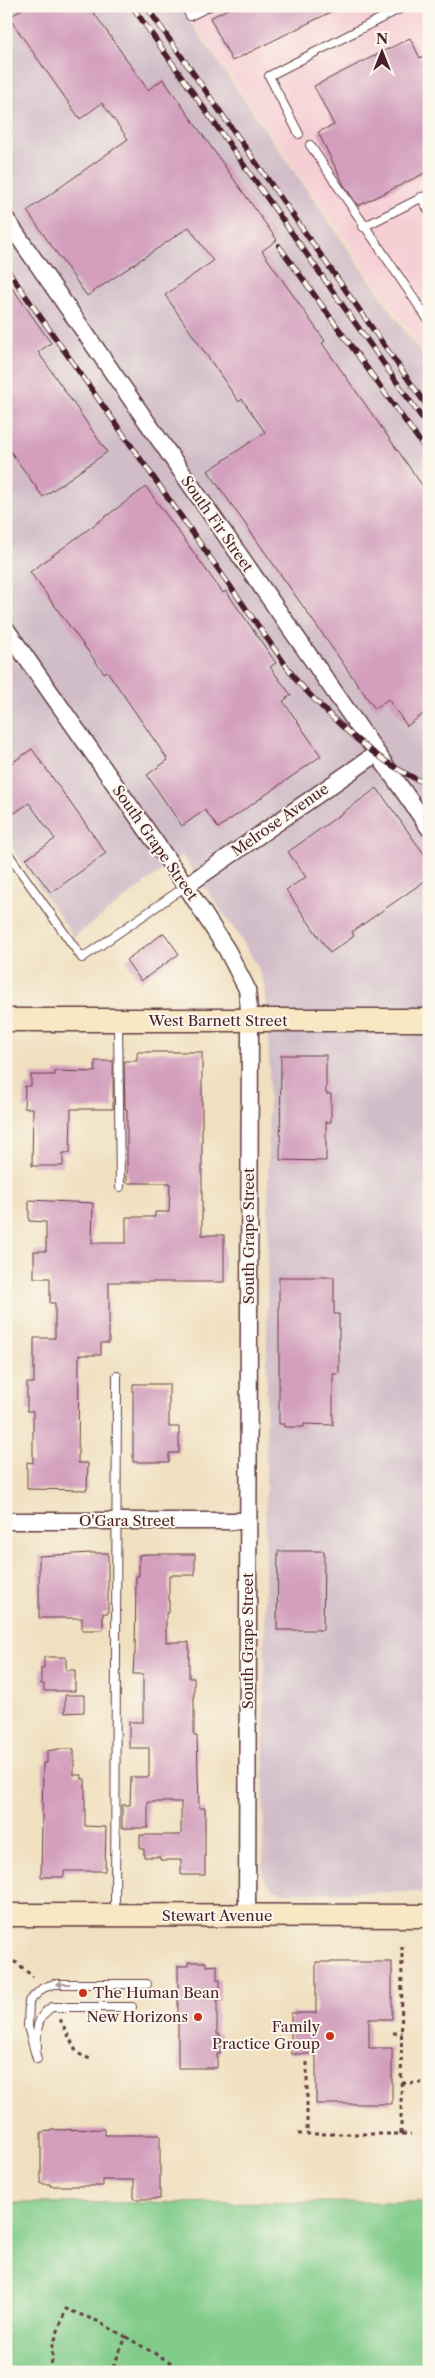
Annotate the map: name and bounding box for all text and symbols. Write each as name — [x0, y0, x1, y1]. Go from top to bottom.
north arrow — [358, 28, 408, 78]
text: N — [376, 30, 388, 48]
street label: South Fir Street — [177, 472, 258, 576]
street label: Melrose Avenue — [227, 779, 332, 860]
street label: South Grape Street — [108, 781, 203, 905]
street label: West Barnett Street — [148, 1011, 288, 1030]
street label: South Grape Street — [239, 1167, 258, 1304]
street label: O'Gara Street — [79, 1511, 176, 1530]
street label: South Grape Street — [238, 1572, 257, 1709]
street label: Stewart Avenue — [162, 1906, 272, 1925]
one-way arrow — [55, 1980, 71, 1988]
place label: The Human Bean — [93, 1983, 220, 2002]
marker: The Human Bean — [77, 1987, 89, 1999]
place label: New Horizons — [86, 2007, 188, 2026]
marker: New Horizons — [192, 2011, 204, 2023]
place label: Family Practice Group — [212, 2017, 321, 2053]
marker: Family Practice Group — [324, 2030, 336, 2042]

